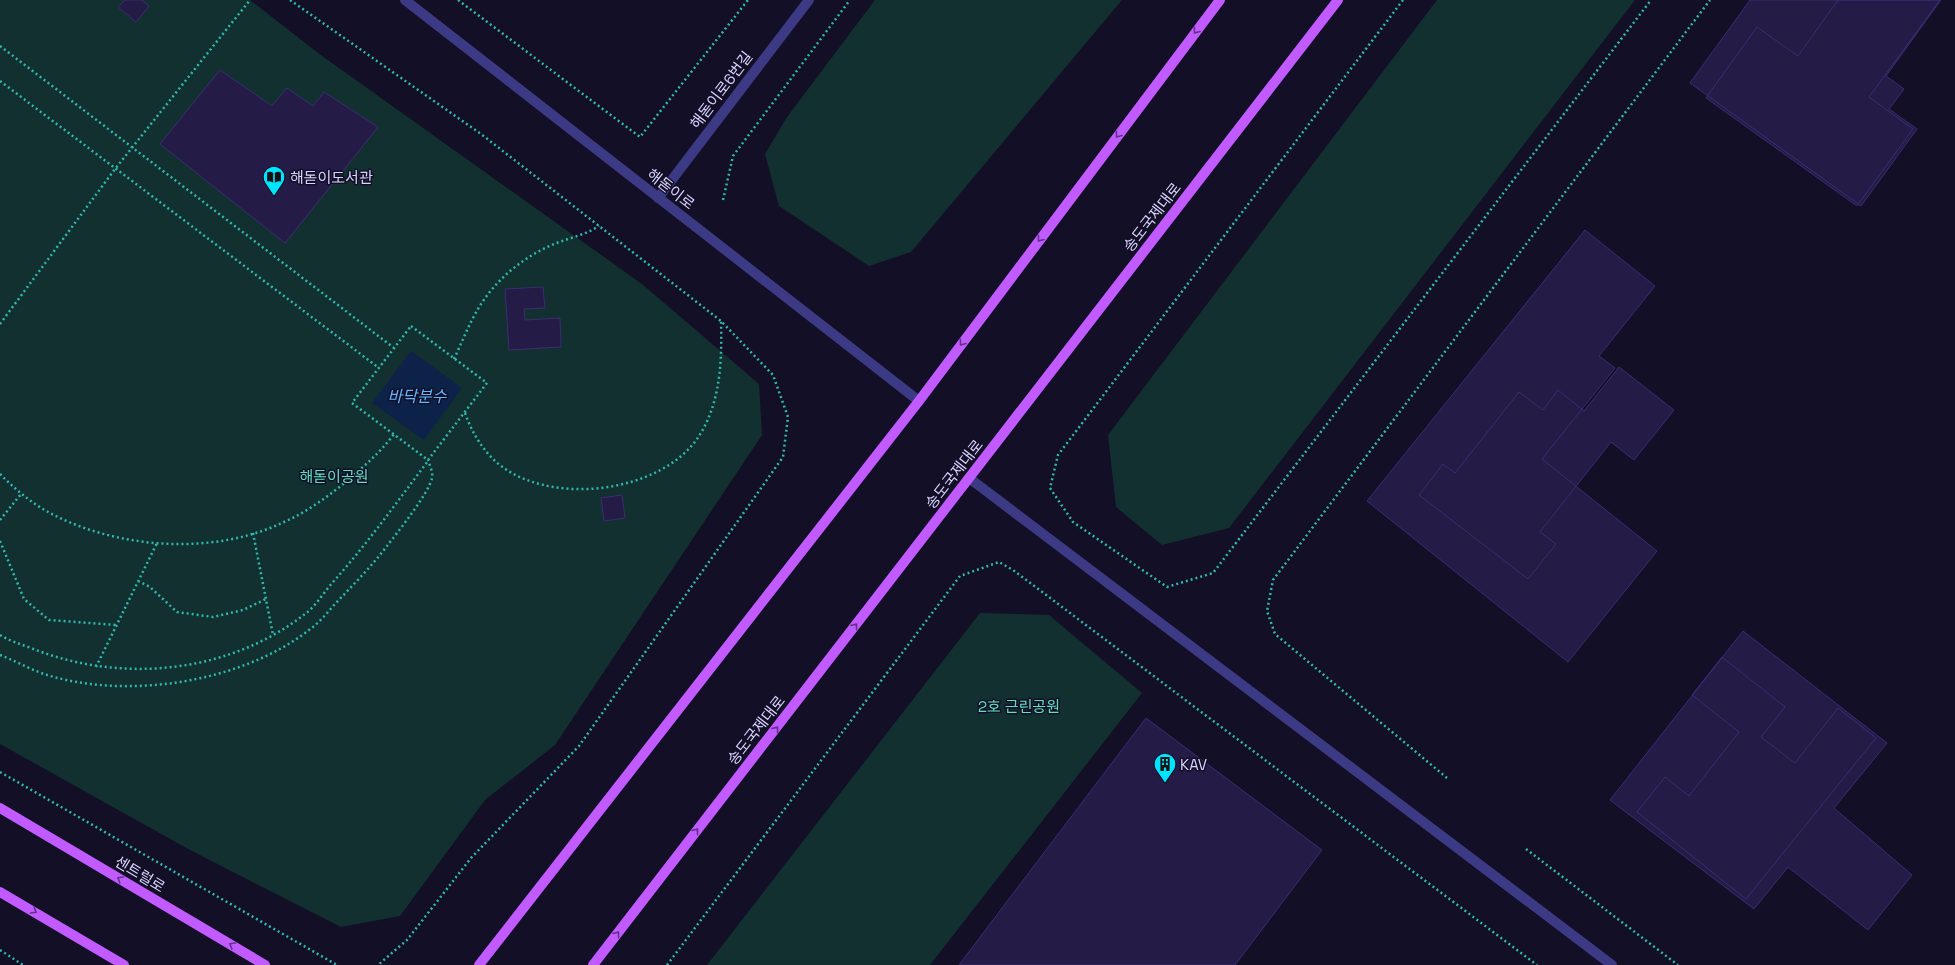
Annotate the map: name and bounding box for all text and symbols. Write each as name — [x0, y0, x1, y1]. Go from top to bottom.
one-way arrow — [1194, 27, 1201, 34]
street label: 해돋이로6번길 — [686, 48, 756, 132]
one-way arrow — [1116, 131, 1123, 138]
library icon: 해돋이도서관 — [261, 164, 287, 197]
street label: 해돋이로 — [643, 165, 699, 213]
place label: 해돋이도서관 — [290, 168, 373, 187]
street label: 송도국제대로 — [1119, 179, 1185, 255]
one-way arrow — [1038, 235, 1045, 242]
one-way arrow — [960, 339, 967, 346]
water label: 바닥분수 — [388, 386, 448, 407]
street label: 송도국제대로 — [921, 436, 987, 512]
park label: 해돋이공원 — [299, 467, 369, 486]
one-way arrow — [851, 623, 858, 630]
street label: 송도국제대로 — [723, 692, 789, 768]
park label: 2호 근린공원 — [978, 697, 1060, 716]
one-way arrow — [771, 726, 778, 733]
building icon: KAV — [1152, 751, 1178, 784]
place label: KAV — [1180, 755, 1207, 774]
one-way arrow — [691, 829, 698, 836]
street label: 센트럴로 — [111, 852, 169, 896]
one-way arrow — [117, 877, 124, 884]
one-way arrow — [30, 907, 37, 914]
one-way arrow — [612, 932, 619, 939]
one-way arrow — [229, 943, 236, 950]

